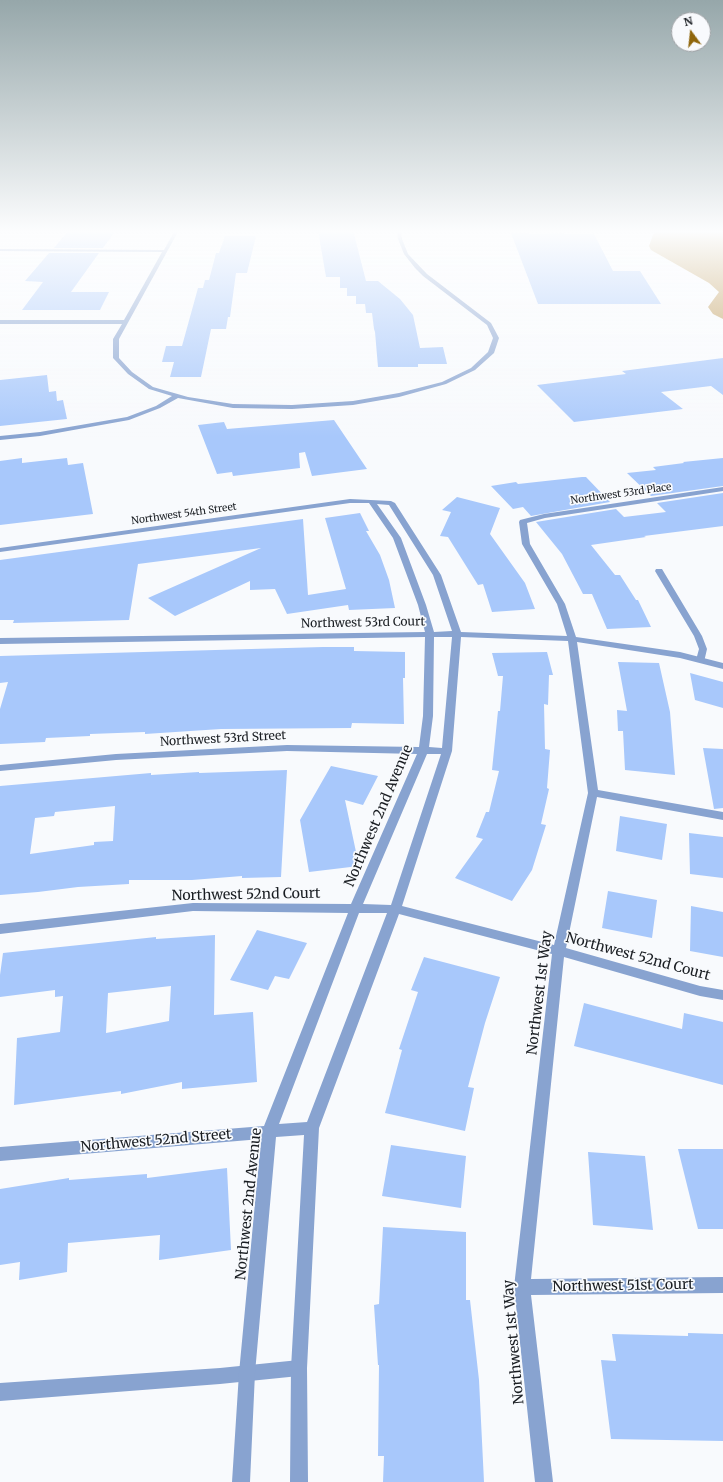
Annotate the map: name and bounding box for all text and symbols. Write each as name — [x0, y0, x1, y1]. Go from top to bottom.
north arrow — [671, 12, 711, 52]
text: N — [682, 13, 694, 29]
street label: Northwest 53rd Place — [570, 481, 672, 507]
street label: Northwest 54th Street — [131, 501, 237, 527]
street label: Northwest 53rd Court — [301, 615, 425, 631]
street label: Northwest 53rd Street — [160, 729, 286, 749]
street label: Northwest 2nd Avenue — [341, 742, 417, 890]
street label: Northwest 52nd Court — [171, 885, 321, 905]
street label: Northwest 1st Way — [524, 930, 556, 1056]
street label: Northwest 52nd Court — [564, 930, 712, 984]
street label: Northwest 52nd Street — [80, 1126, 232, 1156]
street label: Northwest 2nd Avenue — [233, 1127, 265, 1281]
street label: Northwest 51st Court — [552, 1276, 694, 1296]
street label: Northwest 1st Way — [500, 1279, 528, 1405]

